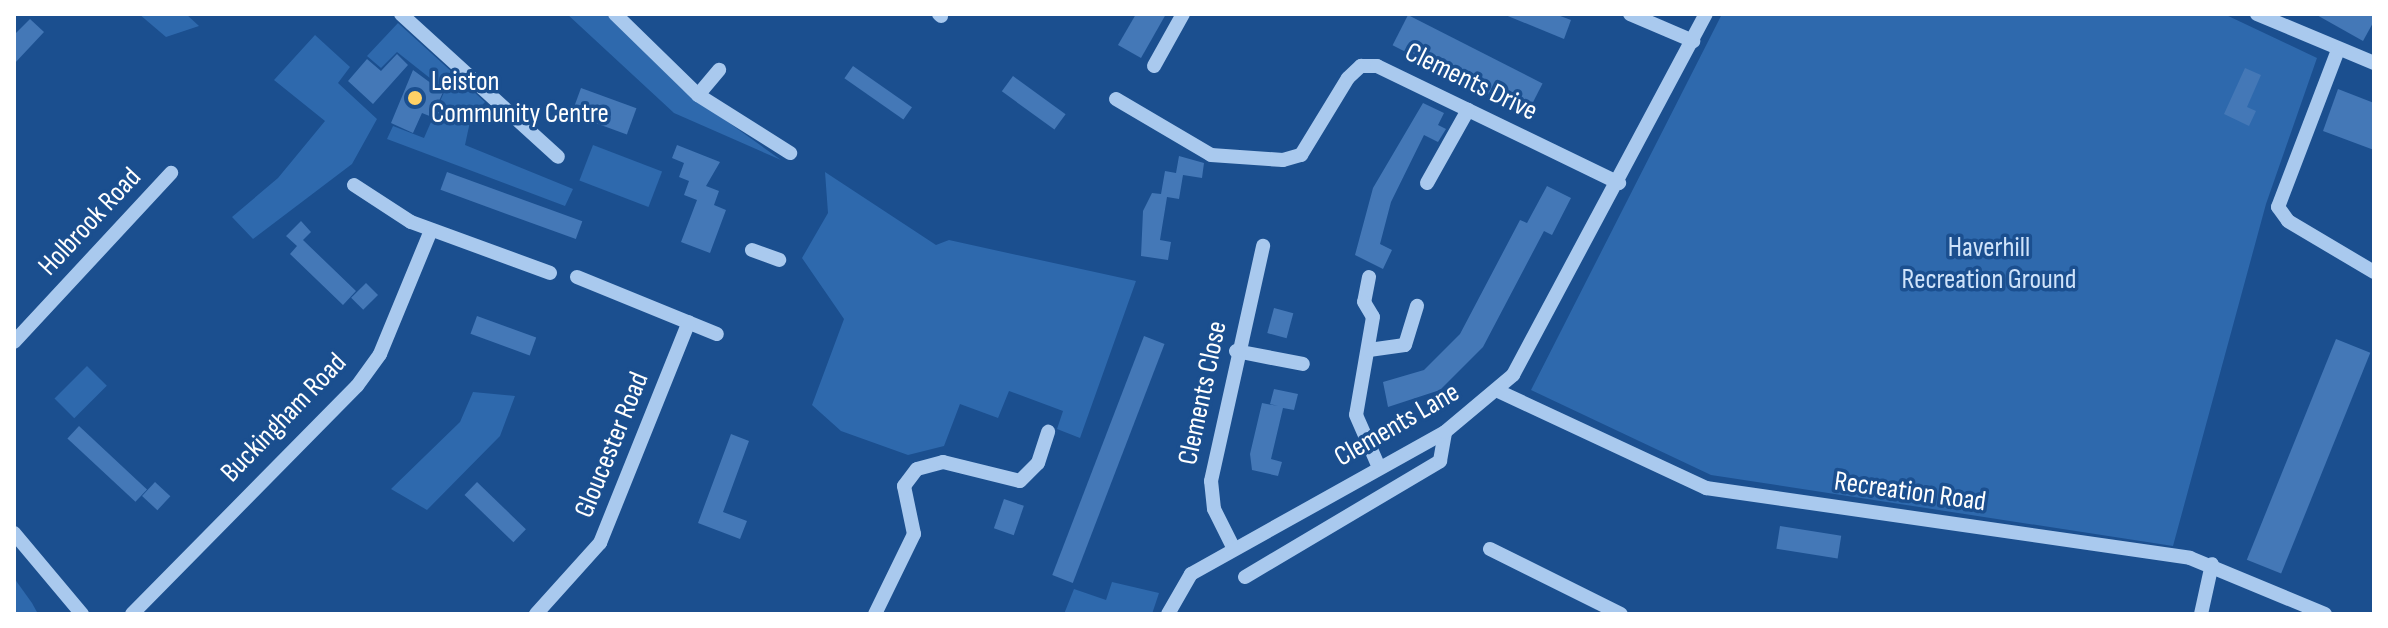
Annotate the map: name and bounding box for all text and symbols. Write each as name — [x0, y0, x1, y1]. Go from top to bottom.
street label: Clements Drive — [1399, 36, 1543, 128]
place label: Leiston Community Centre — [431, 65, 609, 131]
marker: Leiston Community Centre — [406, 89, 424, 107]
street label: Holbrook Road — [32, 161, 148, 283]
park label: Haverhill Recreation Ground — [1902, 231, 2076, 297]
street label: Clements Close — [1171, 318, 1235, 468]
street label: Buckingham Road — [214, 347, 354, 489]
street label: Gloucester Road — [568, 367, 656, 523]
street label: Clements Lane — [1329, 376, 1465, 474]
street label: Recreation Road — [1832, 465, 1988, 519]

